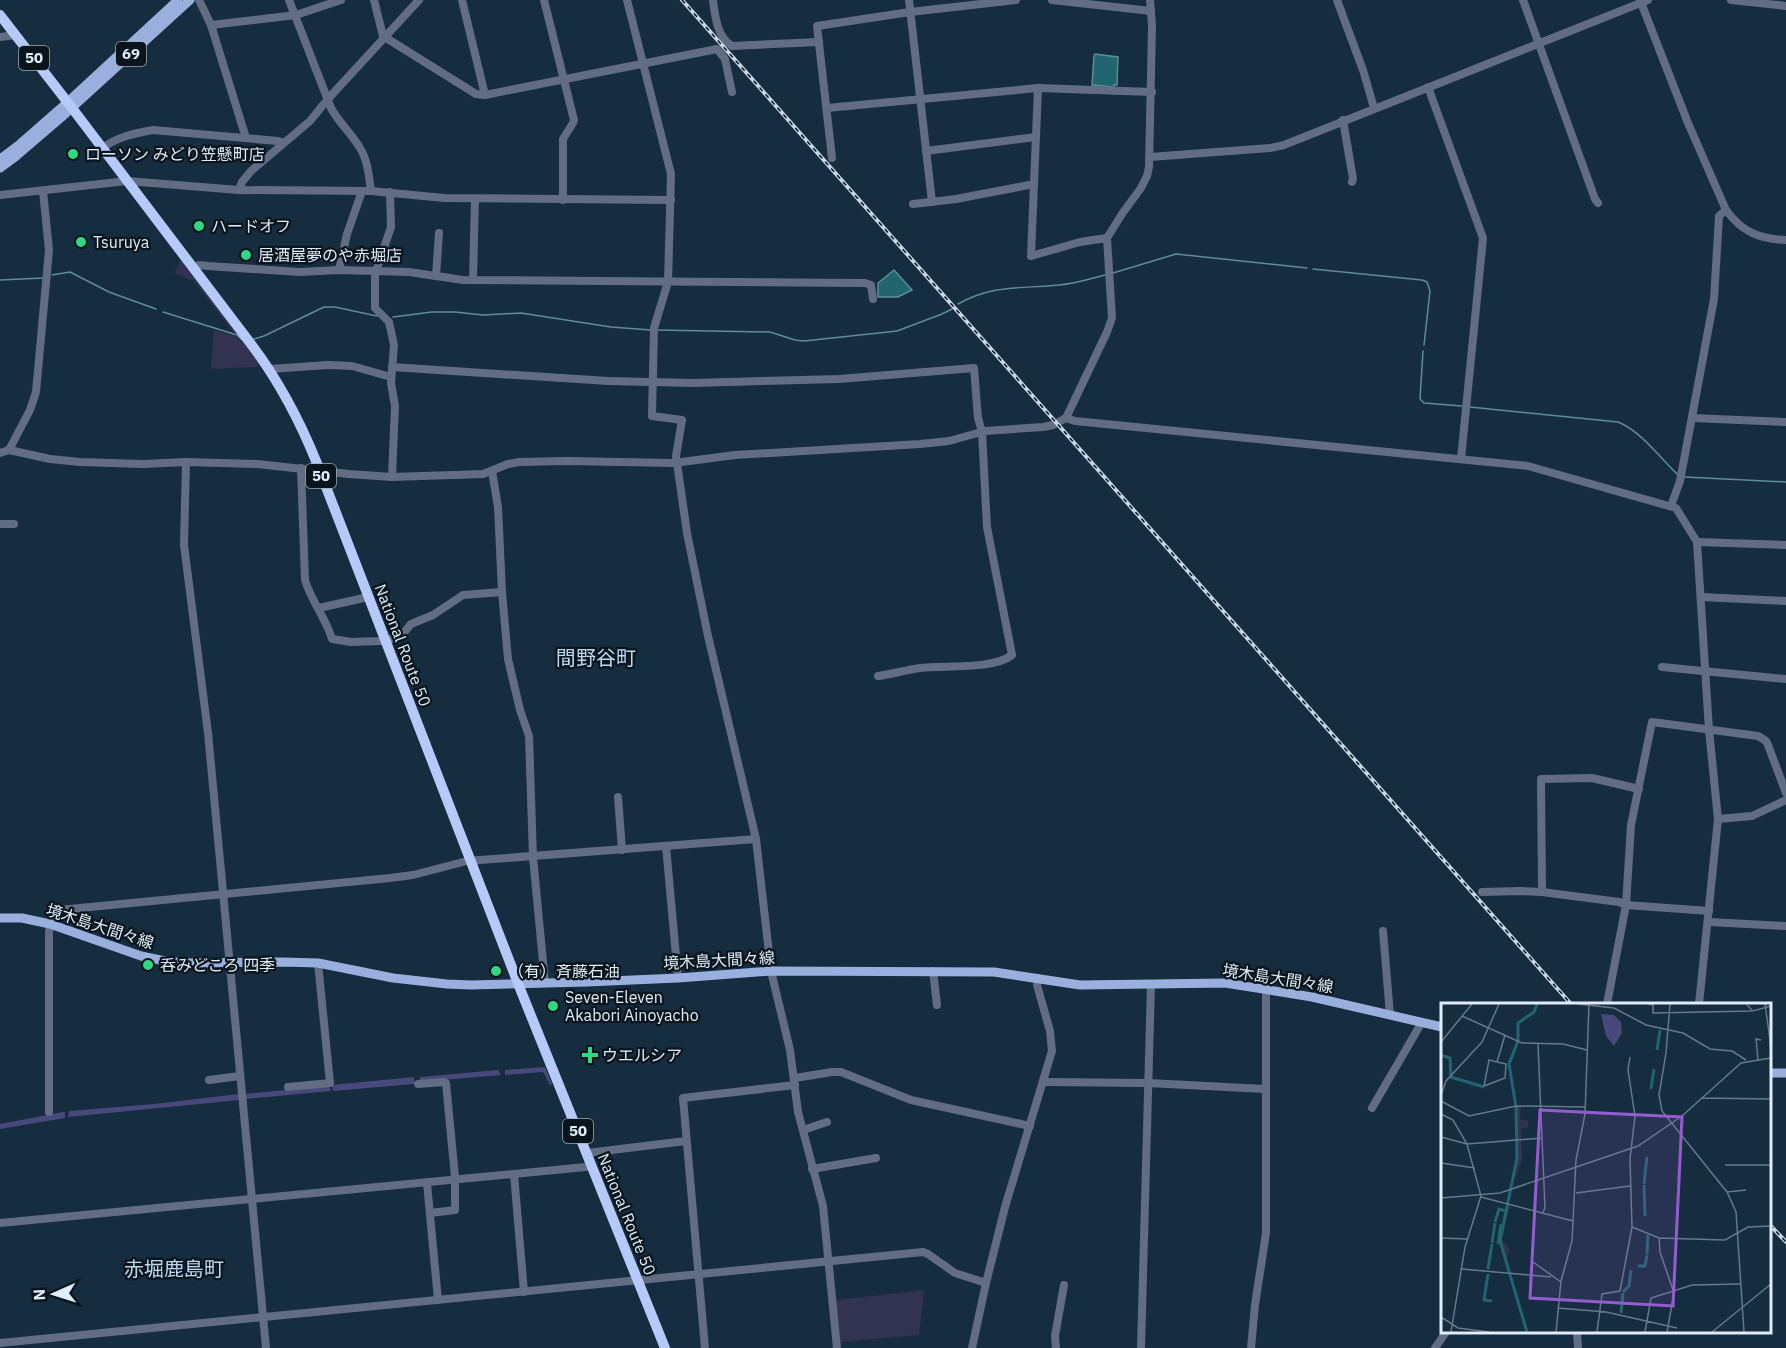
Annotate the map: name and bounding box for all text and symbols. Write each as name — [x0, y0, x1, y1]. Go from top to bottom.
road number: 69 — [116, 42, 146, 66]
road number: 50 — [19, 46, 49, 70]
place label: ローソン みどり笠懸町店 — [85, 144, 265, 164]
marker: ローソン みどり笠懸町店 — [66, 147, 80, 161]
place label: ハードオフ — [211, 216, 291, 236]
marker: ハードオフ — [192, 219, 206, 233]
place label: Tsuruya — [93, 232, 150, 252]
marker: Tsuruya — [74, 235, 88, 249]
place label: 居酒屋夢のや赤堀店 — [258, 245, 402, 265]
marker: 居酒屋夢のや赤堀店 — [239, 248, 253, 262]
road number: 50 — [306, 464, 336, 488]
street label: National Route 50 — [370, 581, 436, 709]
district label: 間野谷町 — [556, 644, 636, 671]
street label: 境木島大間々線 — [44, 899, 156, 953]
street label: 境木島大間々線 — [663, 947, 775, 973]
place label: 呑みどころ 四季 — [160, 955, 275, 975]
marker: 呑みどころ 四季 — [141, 958, 155, 972]
street label: 境木島大間々線 — [1221, 959, 1335, 997]
place label: （有）斉藤石油 — [508, 961, 620, 981]
marker: （有）斉藤石油 — [489, 964, 503, 978]
place label: Seven-Eleven Akabori Ainoyacho — [565, 987, 699, 1025]
marker: Seven-Eleven Akabori Ainoyacho — [546, 999, 560, 1013]
inset map — [1441, 1003, 1771, 1333]
place label: ウエルシア — [602, 1045, 682, 1065]
marker: ウエルシア — [583, 1048, 597, 1062]
road number: 50 — [563, 1119, 593, 1143]
street label: National Route 50 — [593, 1150, 661, 1278]
district label: 赤堀鹿島町 — [124, 1255, 224, 1282]
north arrow — [24, 1264, 84, 1324]
text: N — [29, 1288, 49, 1301]

